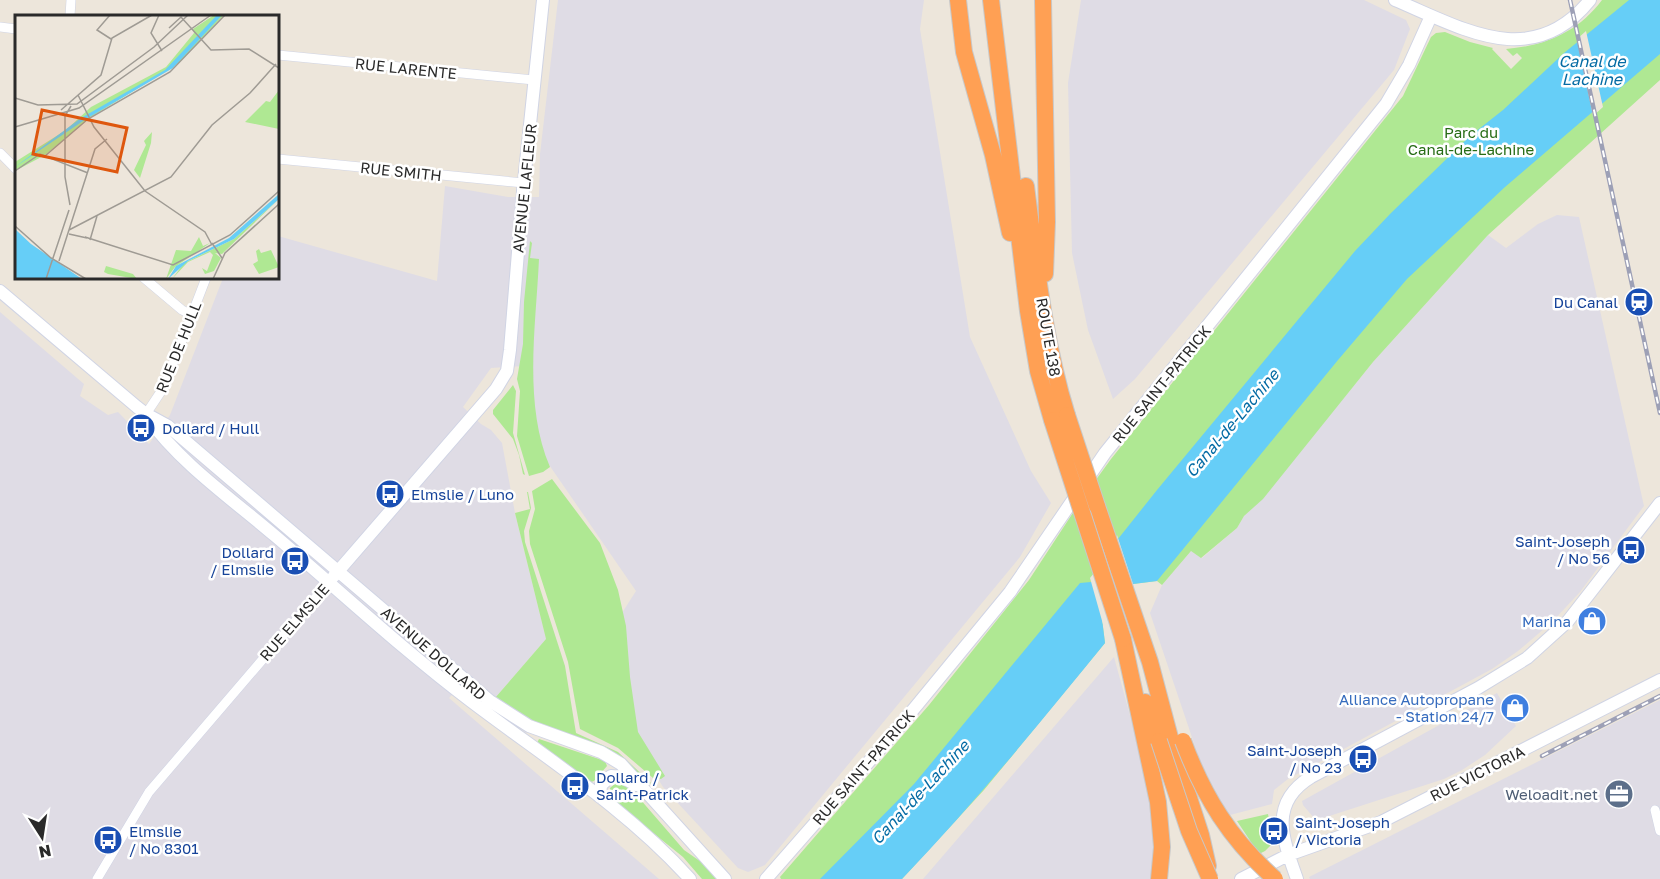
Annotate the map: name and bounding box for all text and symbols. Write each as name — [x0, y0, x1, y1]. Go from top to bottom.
inset map — [15, 15, 279, 279]
water label: Canal de Lachine — [1558, 51, 1627, 89]
street label: RUE LARENTE — [354, 54, 458, 82]
street label: AVENUE LAFLEUR — [508, 122, 540, 254]
park label: Parc du Canal-de-Lachine — [1408, 123, 1535, 158]
street label: RUE SMITH — [359, 158, 443, 184]
station icon: Du Canal — [1623, 286, 1655, 318]
place label: Du Canal — [1553, 293, 1618, 311]
street label: ROUTE 138 — [1033, 296, 1065, 378]
street label: RUE DE HULL — [152, 298, 205, 395]
street label: RUE SAINT-PATRICK — [1108, 321, 1214, 447]
water label: Canal-de-Lachine — [1181, 364, 1284, 481]
bus stop icon: Dollard / Hull — [125, 412, 157, 444]
place label: Dollard / Hull — [162, 419, 259, 437]
bus stop icon: Elmslie / Luno — [374, 478, 406, 510]
place label: Elmslie / Luno — [411, 485, 514, 503]
place label: Saint-Joseph / No 56 — [1515, 532, 1610, 567]
bus stop icon: Saint-Joseph / No 56 — [1615, 534, 1647, 566]
place label: Dollard / Elmslie — [210, 543, 274, 578]
bus stop icon: Dollard / Elmslie — [279, 545, 311, 577]
street label: RUE ELMSLIE — [256, 580, 332, 664]
street label: AVENUE DOLLARD — [378, 603, 490, 703]
shop icon: Marina — [1576, 605, 1608, 637]
place label: Marina — [1522, 612, 1571, 630]
place label: Alliance Autopropane - Station 24/7 — [1339, 690, 1494, 725]
shop icon: Alliance Autopropane - Station 24/7 — [1499, 692, 1531, 724]
street label: RUE SAINT-PATRICK — [808, 706, 918, 828]
water label: Canal-de-Lachine — [867, 735, 974, 848]
place label: Saint-Joseph / No 23 — [1247, 741, 1342, 776]
street label: RUE VICTORIA — [1427, 741, 1527, 805]
bus stop icon: Saint-Joseph / No 23 — [1347, 743, 1379, 775]
place label: Dollard / Saint-Patrick — [596, 768, 690, 803]
bus stop icon: Dollard / Saint-Patrick — [559, 770, 591, 802]
office icon: Weloadit.net — [1603, 778, 1635, 810]
place label: Weloadit.net — [1505, 785, 1598, 803]
north arrow — [12, 807, 72, 867]
place label: Saint-Joseph / Victoria — [1295, 813, 1390, 848]
bus stop icon: Saint-Joseph / Victoria — [1258, 815, 1290, 847]
place label: Elmslie / No 8301 — [129, 822, 199, 857]
bus stop icon: Elmslie / No 8301 — [92, 824, 124, 856]
text: N — [37, 841, 53, 863]

